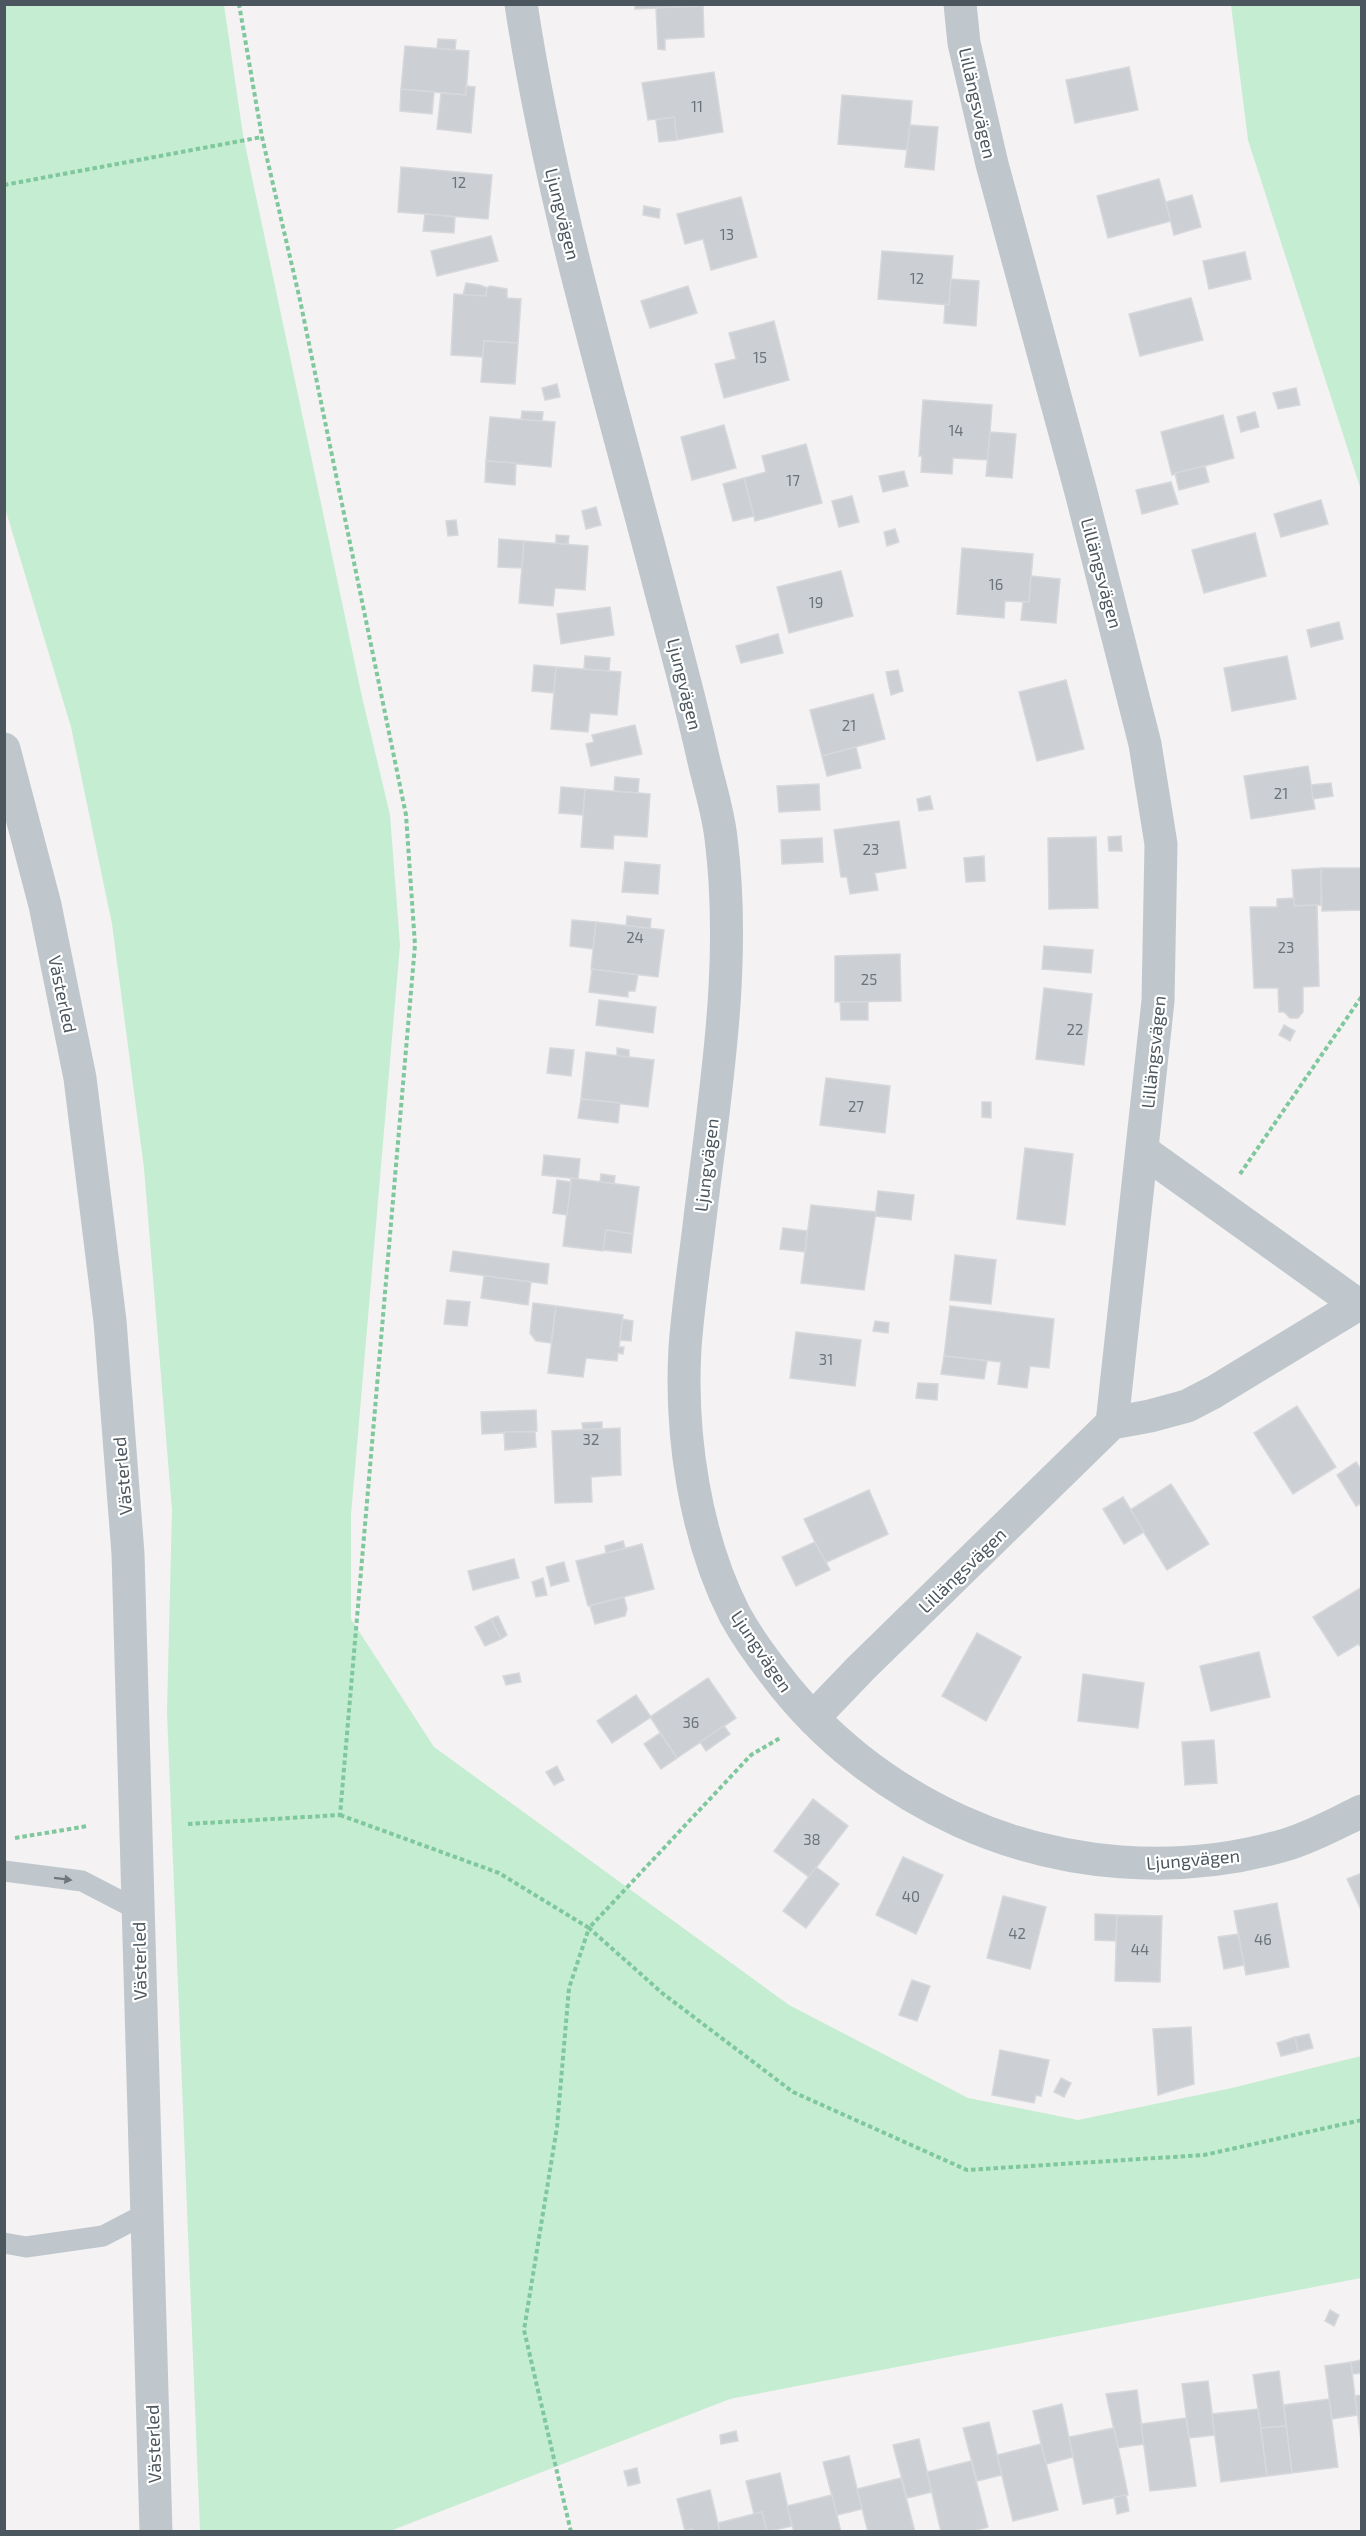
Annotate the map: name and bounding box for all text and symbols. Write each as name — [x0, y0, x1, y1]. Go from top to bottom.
street label: Lillängsvägen — [955, 45, 1001, 161]
house number: 11 — [691, 97, 703, 115]
street label: Ljungvägen — [541, 166, 585, 262]
house number: 12 — [452, 173, 466, 191]
house number: 13 — [720, 225, 734, 243]
house number: 12 — [910, 269, 924, 287]
house number: 15 — [753, 348, 767, 366]
house number: 14 — [948, 421, 964, 439]
house number: 17 — [786, 471, 800, 489]
street label: Lillängsvägen — [1077, 515, 1127, 631]
house number: 16 — [989, 575, 1003, 593]
house number: 19 — [809, 593, 823, 611]
street label: Ljungvägen — [663, 636, 707, 732]
house number: 21 — [842, 716, 856, 734]
house number: 21 — [1274, 784, 1288, 802]
house number: 23 — [863, 840, 879, 858]
house number: 24 — [626, 928, 644, 946]
house number: 23 — [1278, 938, 1294, 956]
street label: Västerled — [44, 953, 82, 1035]
house number: 25 — [861, 970, 877, 988]
street label: Lillängsvägen — [1136, 995, 1170, 1109]
house number: 22 — [1067, 1020, 1083, 1038]
house number: 27 — [848, 1097, 864, 1115]
street label: Ljungvägen — [689, 1117, 723, 1213]
house number: 31 — [819, 1350, 833, 1368]
house number: 32 — [583, 1430, 599, 1448]
street label: Västerled — [108, 1436, 136, 1516]
street label: Lillängsvägen — [914, 1523, 1010, 1617]
street label: Ljungvägen — [727, 1606, 797, 1696]
house number: 36 — [683, 1713, 699, 1731]
house number: 38 — [803, 1830, 821, 1848]
street label: Ljungvägen — [1145, 1844, 1241, 1874]
one-way arrow — [53, 1874, 72, 1883]
house number: 40 — [902, 1887, 920, 1905]
street label: Västerled — [127, 1922, 151, 2000]
house number: 42 — [1008, 1924, 1026, 1942]
house number: 46 — [1254, 1930, 1272, 1948]
house number: 44 — [1131, 1940, 1149, 1958]
street label: Västerled — [141, 2404, 165, 2484]

